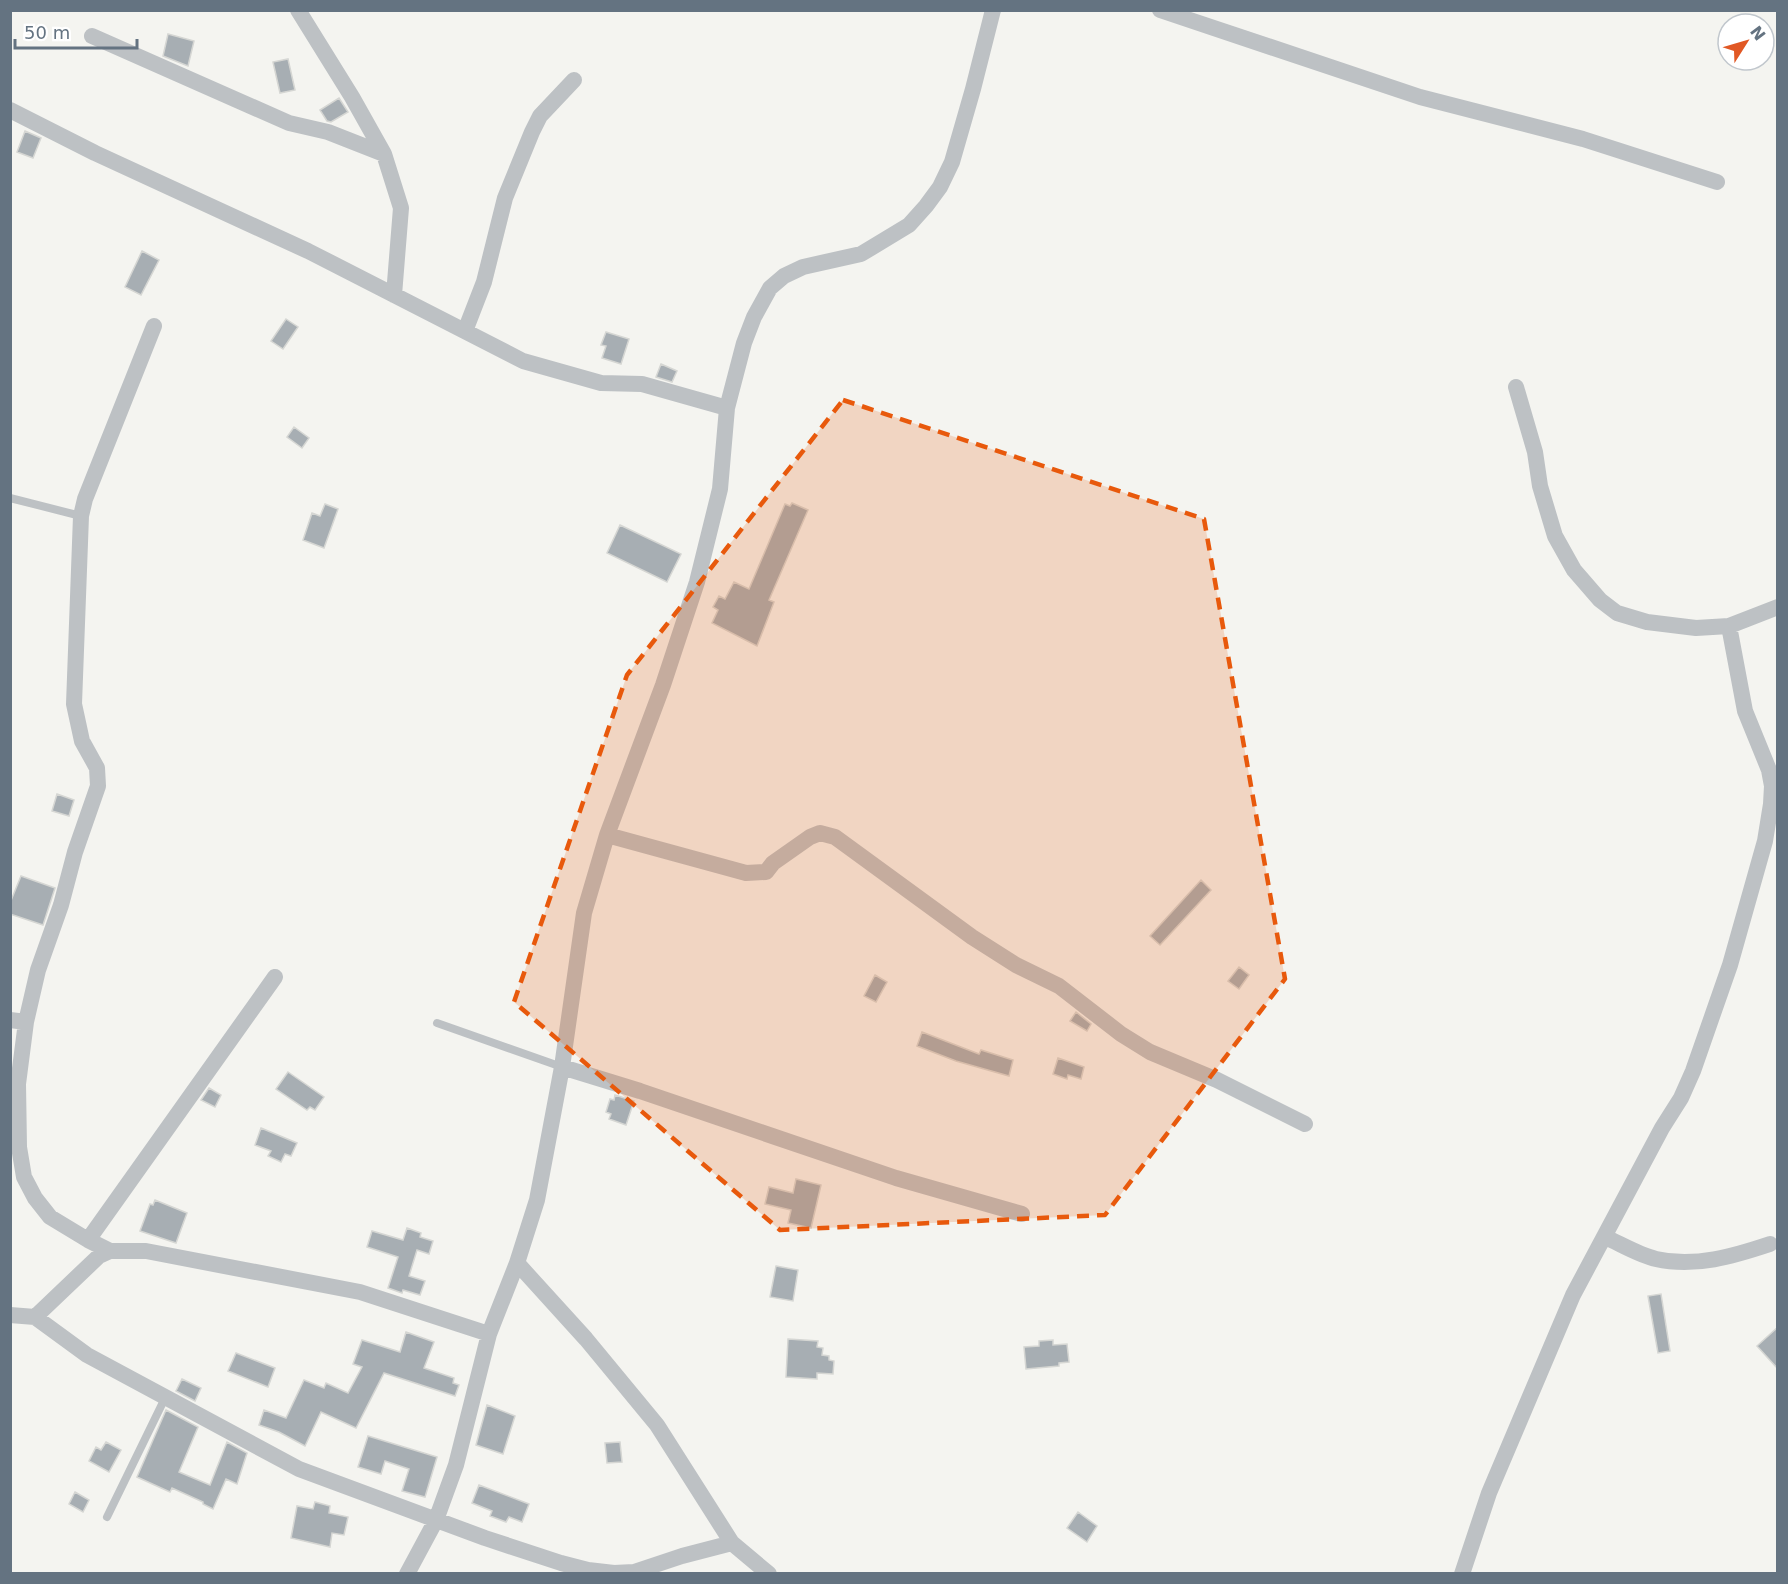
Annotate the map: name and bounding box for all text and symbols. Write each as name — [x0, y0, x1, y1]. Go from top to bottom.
scale bar — [15, 12, 136, 50]
north arrow — [1716, 12, 1776, 72]
text: 50 m — [24, 22, 70, 43]
text: N — [1746, 22, 1769, 44]

